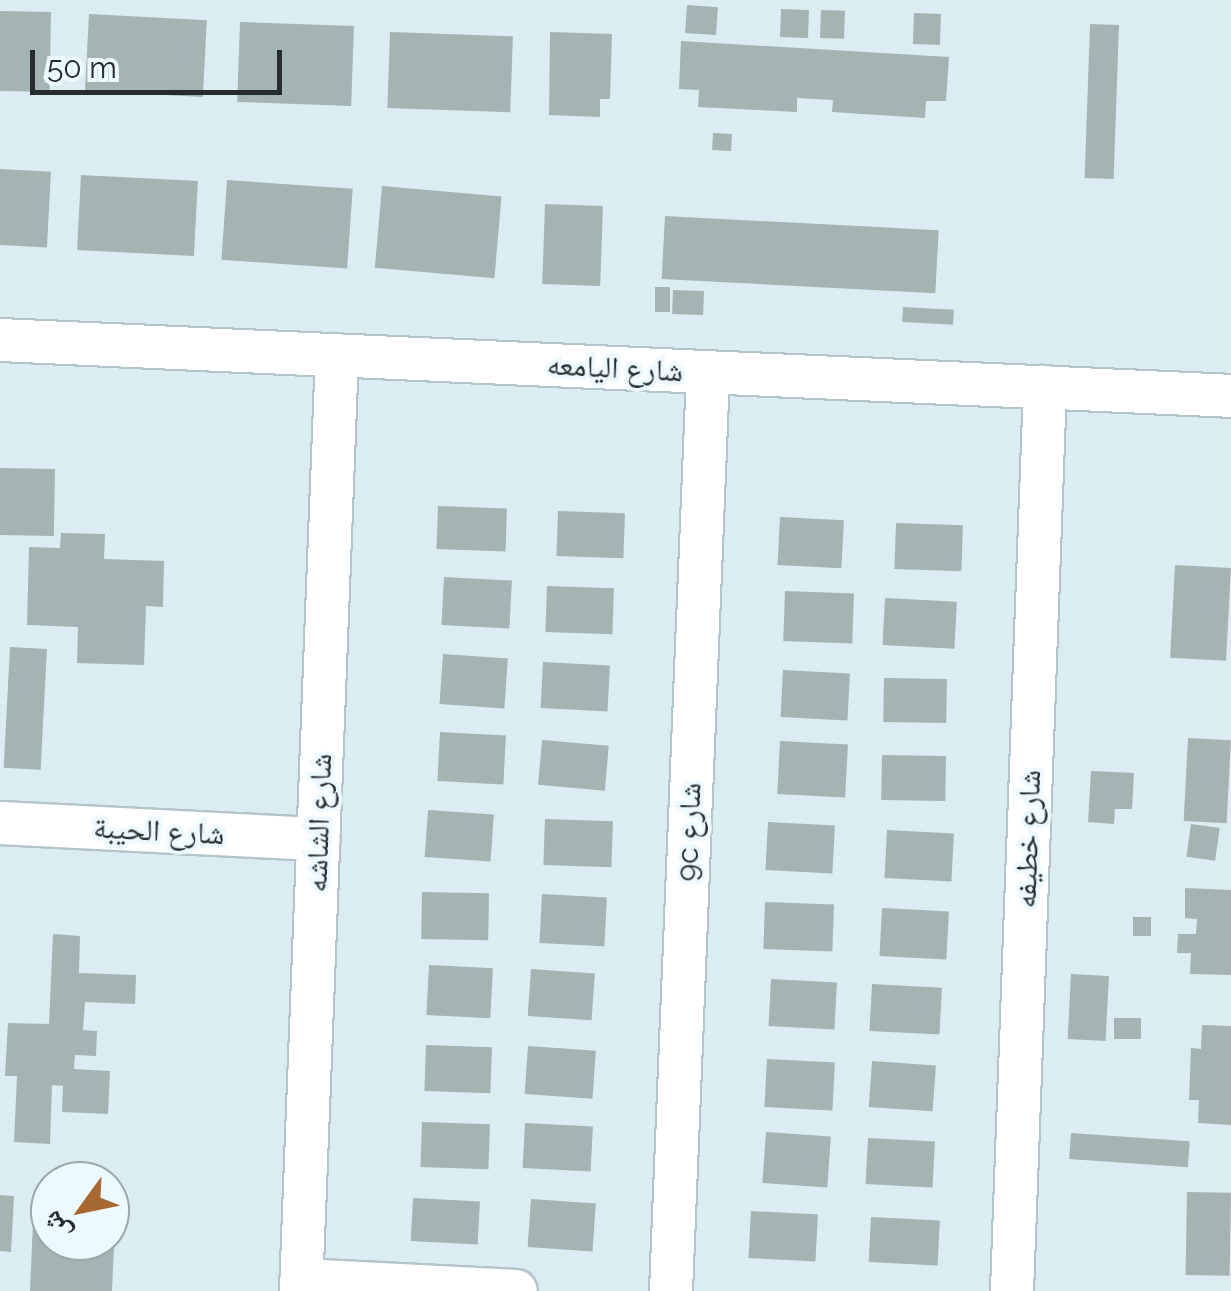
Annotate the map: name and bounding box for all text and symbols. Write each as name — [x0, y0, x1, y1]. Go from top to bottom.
scale bar — [35, 30, 288, 92]
text: 50 m — [47, 50, 117, 85]
street label: شارع اليامعه — [546, 346, 684, 390]
street label: شارع الشاشه — [299, 753, 339, 893]
street label: شارع خطيفه — [1008, 769, 1048, 909]
street label: 9c شارع — [669, 782, 709, 882]
street label: شارع الحيبة — [93, 810, 225, 852]
north arrow — [30, 1161, 130, 1261]
text: ش — [34, 1205, 78, 1248]

